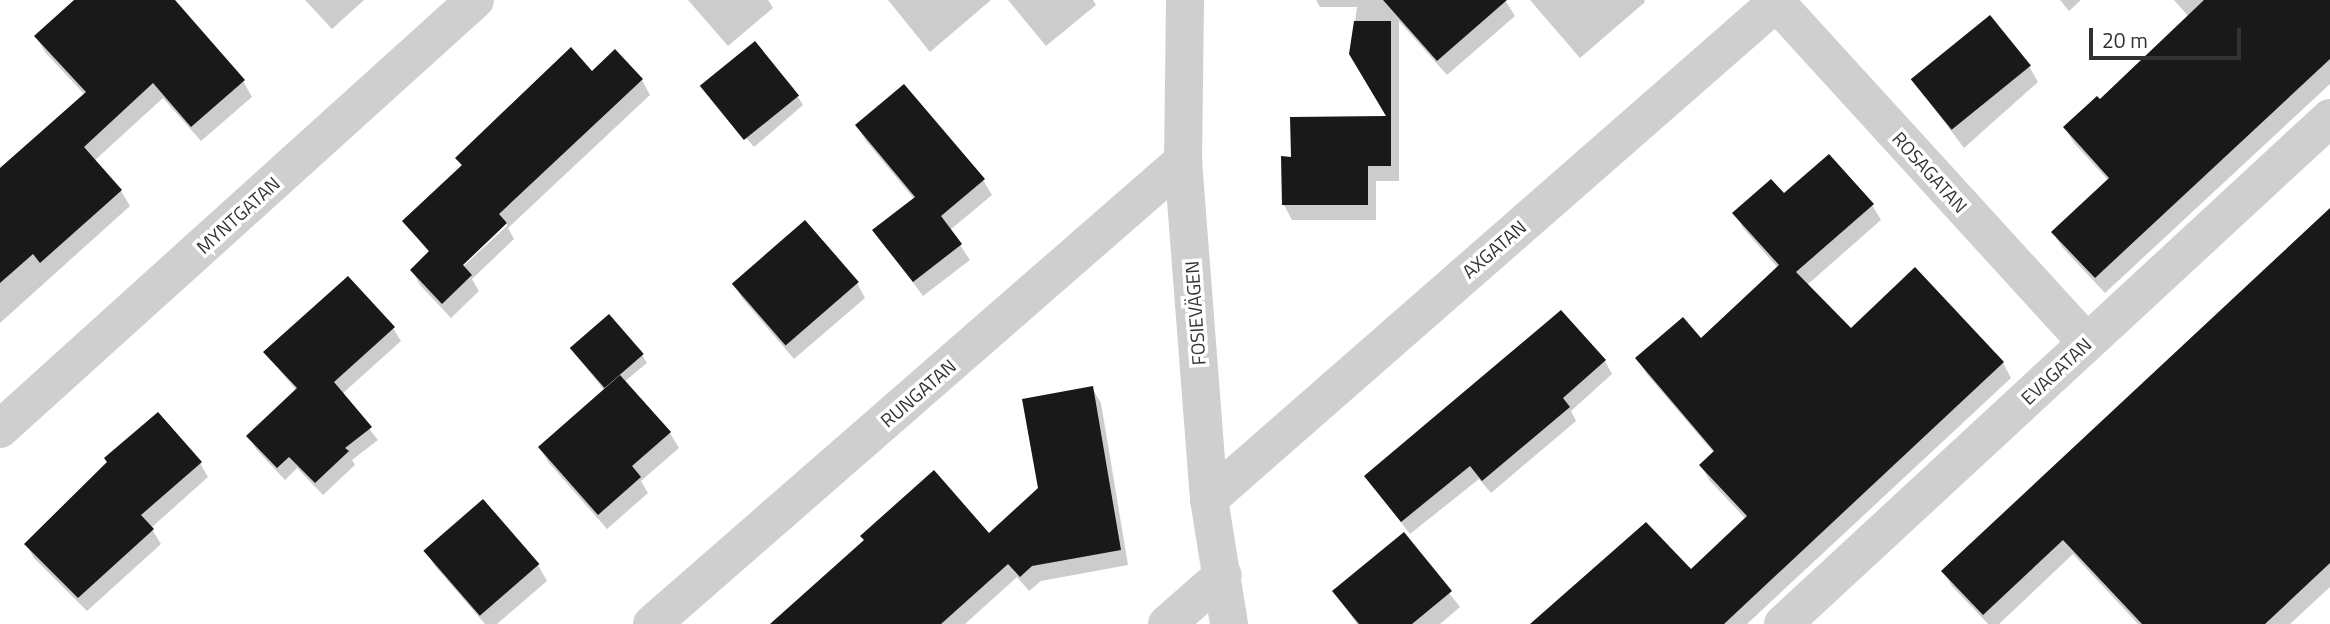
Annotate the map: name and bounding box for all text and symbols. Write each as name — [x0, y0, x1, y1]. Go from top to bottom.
scale bar — [2092, 14, 2244, 58]
text: 20 m — [2102, 24, 2148, 56]
street label: ROSAGATAN — [1888, 127, 1972, 217]
street label: MYNTGATAN — [192, 172, 284, 258]
street label: AXGATAN — [1457, 215, 1531, 283]
street label: FOSIEVÄGEN — [1180, 260, 1210, 366]
street label: EVAGATAN — [2016, 333, 2096, 409]
street label: RUNGATAN — [876, 354, 960, 432]

